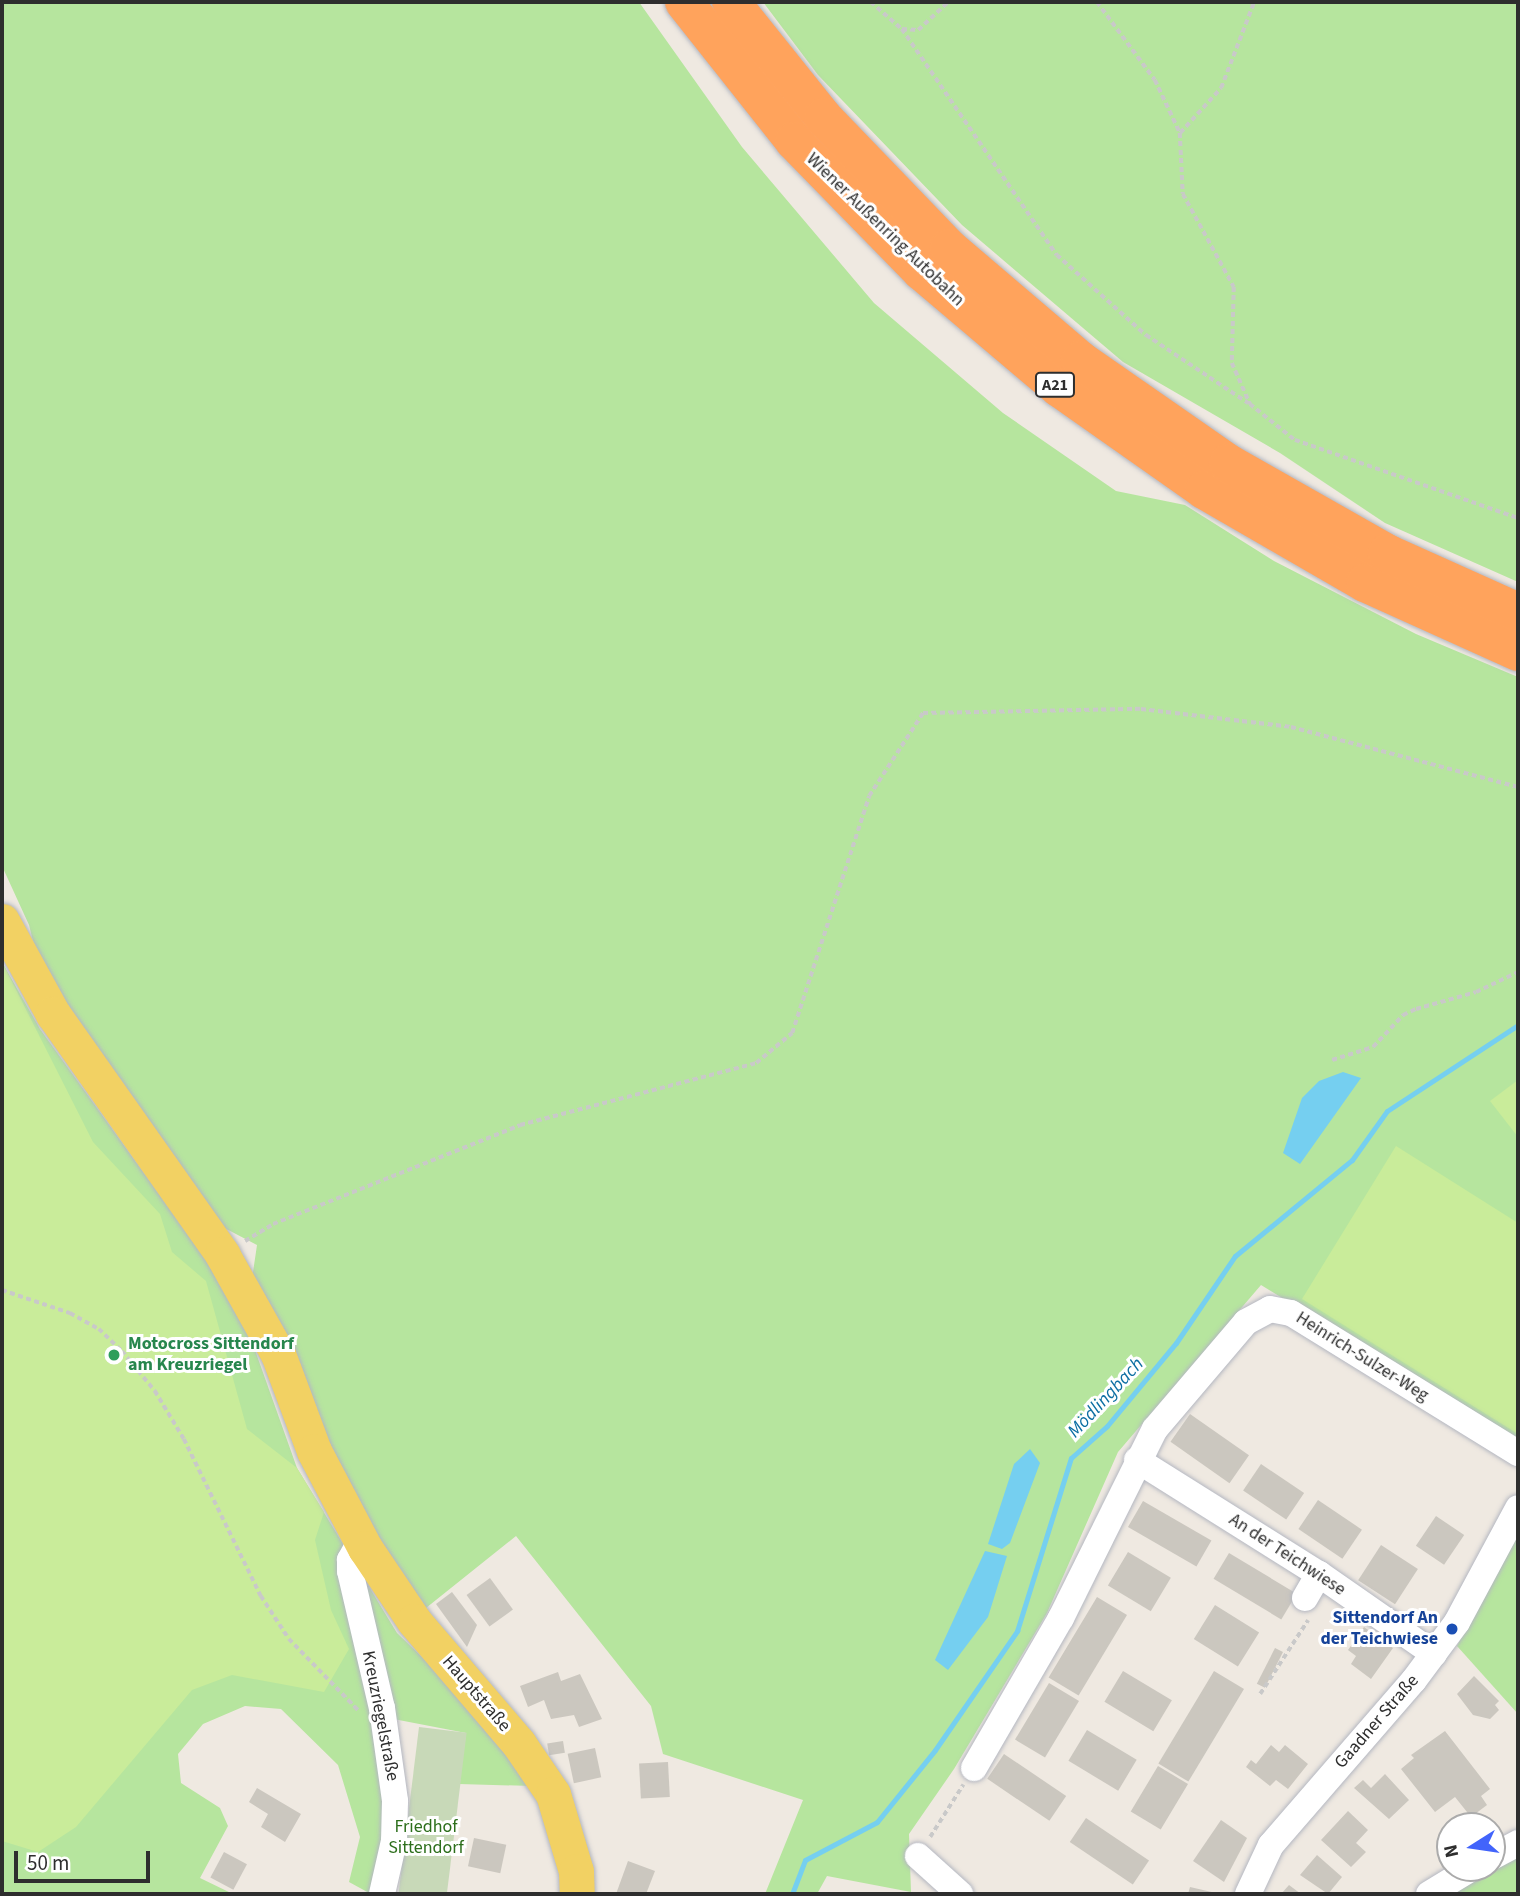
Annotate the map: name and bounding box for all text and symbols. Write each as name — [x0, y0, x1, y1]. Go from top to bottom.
street label: Wiener Außenring Autobahn — [801, 149, 969, 311]
road number: A21 — [1034, 372, 1076, 398]
street label: Heinrich-Sulzer-Weg — [1292, 1307, 1432, 1407]
place label: Motocross Sittendorf am Kreuzriegel — [128, 1334, 294, 1376]
marker: Motocross Sittendorf am Kreuzriegel — [106, 1347, 122, 1363]
water label: Mödlingbach — [1063, 1353, 1149, 1443]
street label: An der Teichwiese — [1225, 1509, 1349, 1601]
place label: Sittendorf An der Teichwiese — [1320, 1608, 1438, 1650]
marker: Sittendorf An der Teichwiese — [1444, 1621, 1460, 1637]
street label: Kreuzriegelstraße — [357, 1649, 403, 1783]
street label: Hauptstraße — [437, 1652, 515, 1736]
street label: Gaadner Straße — [1330, 1671, 1424, 1773]
north arrow — [1436, 1812, 1506, 1882]
park label: Friedhof Sittendorf — [388, 1817, 464, 1860]
scale bar — [18, 1836, 154, 1880]
text: N — [1437, 1842, 1466, 1860]
text: 50 m — [27, 1848, 69, 1878]

